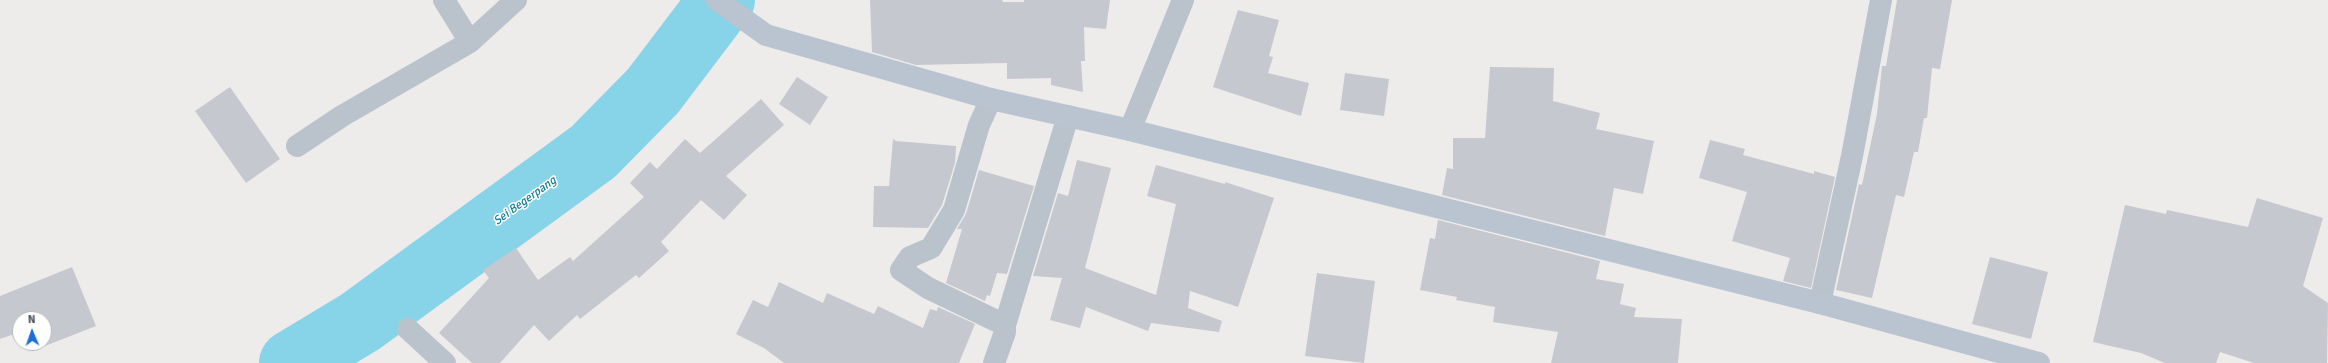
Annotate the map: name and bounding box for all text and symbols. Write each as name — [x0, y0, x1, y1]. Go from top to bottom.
water label: Sei Begerpang — [491, 173, 559, 229]
north arrow — [12, 311, 52, 351]
text: N — [28, 313, 36, 326]

